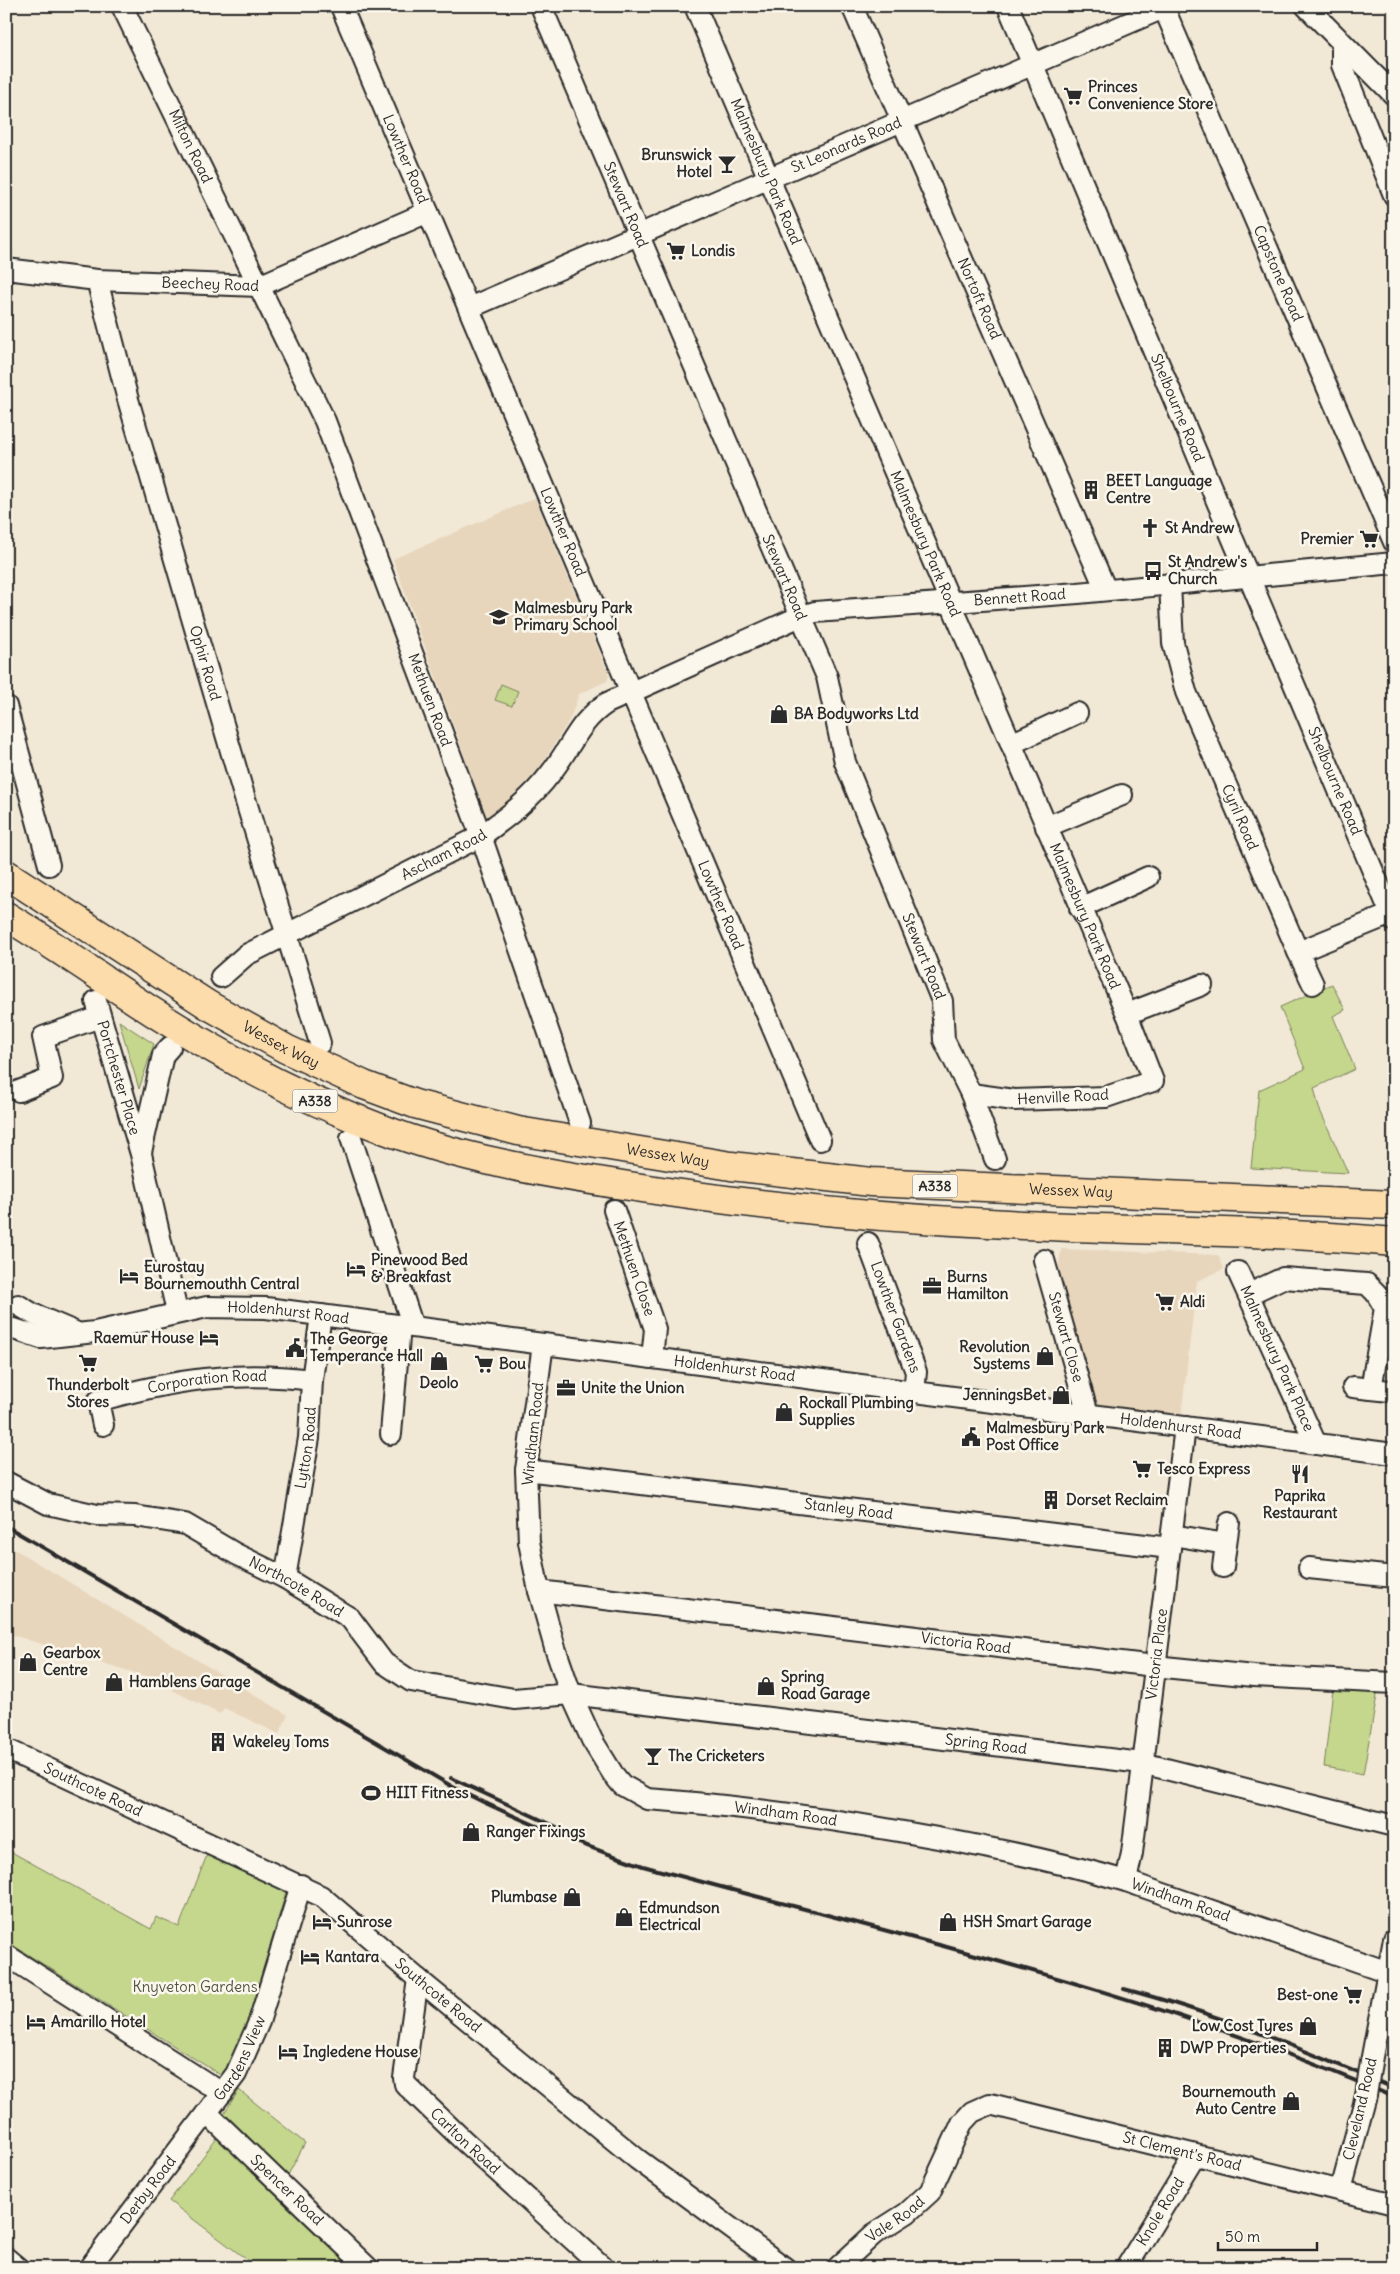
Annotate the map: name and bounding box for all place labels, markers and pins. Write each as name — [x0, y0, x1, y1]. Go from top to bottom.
place label: Princes Convenience Store — [1088, 77, 1213, 113]
supermarket icon: Princes Convenience Store — [1062, 85, 1084, 107]
place label: Brunswick Hotel — [641, 145, 712, 181]
bar icon: Brunswick Hotel — [716, 153, 738, 175]
supermarket icon: Londis — [665, 240, 687, 262]
place label: Londis — [691, 241, 735, 260]
place label: BEET Language Centre — [1106, 471, 1212, 507]
building icon: BEET Language Centre — [1080, 479, 1102, 501]
church icon: St Andrew — [1139, 517, 1161, 539]
place label: St Andrew — [1165, 518, 1235, 537]
supermarket icon: Premier — [1358, 528, 1380, 550]
place label: Premier — [1301, 529, 1355, 548]
place label: St Andrew's Church — [1168, 552, 1247, 588]
bus stop icon: St Andrew's Church — [1142, 560, 1164, 582]
place label: Malmesbury Park Primary School — [514, 598, 633, 635]
school or university icon: Malmesbury Park Primary School — [488, 606, 510, 628]
shop icon: BA Bodyworks Ltd — [768, 703, 790, 725]
place label: BA Bodyworks Ltd — [794, 704, 919, 724]
place label: Pinewood Bed & Breakfast — [371, 1250, 468, 1286]
place label: Eurostay Bournemouthh Central — [144, 1257, 299, 1293]
hotel icon: Pinewood Bed & Breakfast — [345, 1258, 367, 1280]
hotel icon: Eurostay Bournemouthh Central — [118, 1265, 140, 1287]
place label: Burns Hamilton — [947, 1267, 1009, 1303]
office icon: Burns Hamilton — [921, 1275, 943, 1297]
supermarket icon: Aldi — [1154, 1291, 1176, 1313]
place label: Aldi — [1180, 1292, 1205, 1311]
hotel icon: Raemur House — [198, 1327, 220, 1349]
place label: Raemur House — [94, 1328, 194, 1347]
place label: The George Temperance Hall — [310, 1329, 423, 1366]
public building icon: The George Temperance Hall — [284, 1337, 306, 1359]
place label: Revolution Systems — [959, 1337, 1030, 1374]
shop icon: Revolution Systems — [1034, 1345, 1056, 1367]
shop icon: Deolo — [428, 1350, 450, 1372]
supermarket icon: Thunderbolt Stores — [77, 1352, 99, 1374]
supermarket icon: Bou — [473, 1353, 495, 1375]
place label: Bou — [499, 1354, 526, 1373]
place label: Deolo — [420, 1373, 459, 1392]
place label: Thunderbolt Stores — [47, 1375, 130, 1411]
office icon: Unite the Union — [555, 1377, 577, 1399]
place label: Unite the Union — [581, 1378, 685, 1397]
shop icon: JenningsBet — [1050, 1384, 1072, 1406]
place label: JenningsBet — [963, 1385, 1047, 1405]
place label: Rockall Plumbing Supplies — [799, 1393, 914, 1430]
shop icon: Rockall Plumbing Supplies — [773, 1401, 795, 1423]
place label: Malmesbury Park Post Office — [986, 1418, 1105, 1454]
public building icon: Malmesbury Park Post Office — [960, 1426, 982, 1448]
supermarket icon: Tesco Express — [1131, 1458, 1153, 1480]
place label: Tesco Express — [1157, 1459, 1250, 1479]
restaurant icon: Paprika Restaurant — [1289, 1463, 1311, 1485]
place label: Paprika Restaurant — [1263, 1486, 1338, 1522]
building icon: Dorset Reclaim — [1040, 1489, 1062, 1511]
place label: Dorset Reclaim — [1066, 1490, 1168, 1509]
place label: Gearbox Centre — [43, 1643, 101, 1679]
shop icon: Gearbox Centre — [17, 1651, 39, 1673]
place label: Spring Road Garage — [781, 1667, 870, 1704]
shop icon: Hamblens Garage — [103, 1671, 125, 1693]
place label: Hamblens Garage — [129, 1672, 251, 1692]
shop icon: Spring Road Garage — [755, 1675, 777, 1697]
building icon: Wakeley Toms — [207, 1731, 229, 1753]
place label: Wakeley Toms — [233, 1732, 329, 1752]
bar icon: The Cricketers — [642, 1745, 664, 1767]
place label: The Cricketers — [668, 1746, 765, 1765]
sports icon: HIIT Fitness — [360, 1782, 382, 1804]
place label: HIIT Fitness — [386, 1783, 469, 1802]
shop icon: Ranger Fixings — [460, 1821, 482, 1843]
place label: Ranger Fixings — [486, 1822, 586, 1842]
shop icon: Plumbase — [561, 1886, 583, 1908]
place label: Plumbase — [491, 1887, 557, 1906]
place label: Edmundson Electrical — [639, 1898, 720, 1934]
shop icon: Edmundson Electrical — [613, 1906, 635, 1928]
hotel icon: Sunrose — [311, 1911, 333, 1933]
shop icon: HSH Smart Garage — [937, 1911, 959, 1933]
place label: Sunrose — [337, 1912, 392, 1931]
place label: HSH Smart Garage — [963, 1912, 1092, 1932]
hotel icon: Kantara — [299, 1946, 321, 1968]
place label: Kantara — [325, 1947, 380, 1966]
supermarket icon: Best-one — [1342, 1984, 1364, 2006]
place label: Best-one — [1277, 1985, 1338, 2004]
hotel icon: Amarillo Hotel — [25, 2011, 47, 2033]
place label: Amarillo Hotel — [51, 2012, 146, 2031]
shop icon: Low Cost Tyres — [1297, 2015, 1319, 2037]
place label: Low Cost Tyres — [1192, 2016, 1293, 2036]
building icon: DWP Properties — [1154, 2037, 1176, 2059]
place label: DWP Properties — [1180, 2038, 1286, 2058]
hotel icon: Ingledene House — [277, 2041, 299, 2063]
place label: Ingledene House — [303, 2042, 418, 2062]
place label: Bournemouth Auto Centre — [1182, 2082, 1276, 2118]
shop icon: Bournemouth Auto Centre — [1280, 2090, 1302, 2112]

